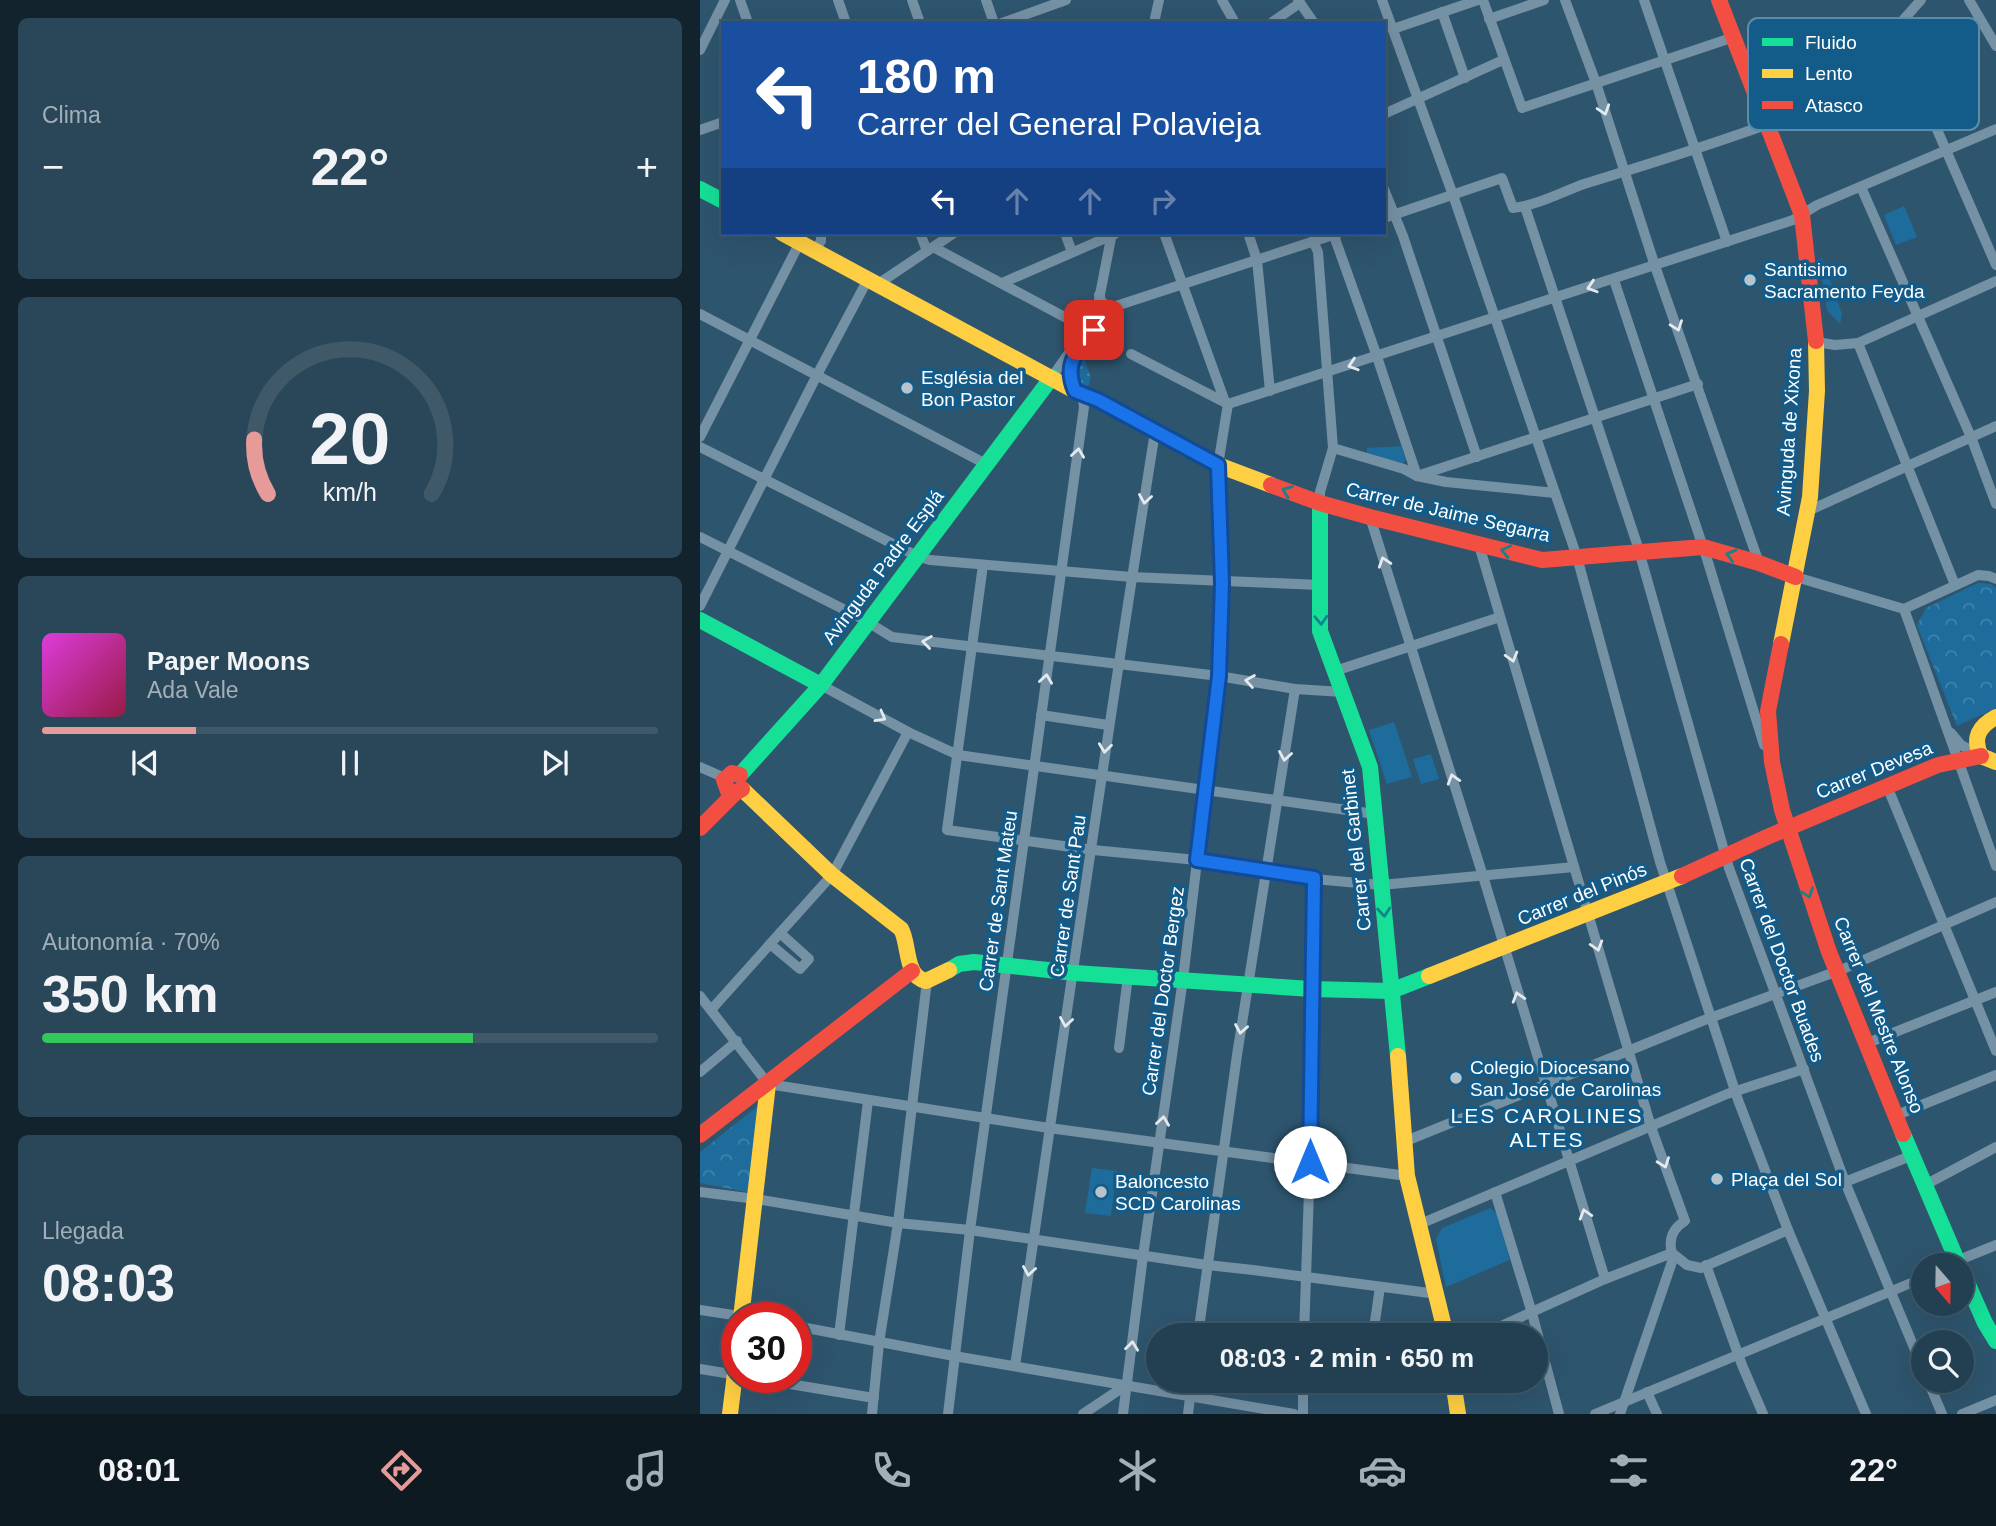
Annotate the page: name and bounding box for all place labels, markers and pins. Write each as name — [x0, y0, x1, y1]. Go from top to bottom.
place label: Santisimo Sacramento Feyda — [1764, 259, 1925, 302]
marker: Santisimo Sacramento Feyda — [1742, 272, 1758, 288]
pin — [1064, 300, 1124, 360]
place label: Església del Bon Pastor — [921, 367, 1023, 410]
marker: Església del Bon Pastor — [899, 380, 915, 396]
place label: Colegio Diocesano San José de Carolinas — [1470, 1057, 1661, 1100]
marker: Colegio Diocesano San José de Carolinas — [1448, 1070, 1464, 1086]
place label: Plaça del Sol — [1731, 1169, 1842, 1190]
place label: Baloncesto SCD Carolinas — [1115, 1171, 1241, 1214]
marker: Plaça del Sol — [1709, 1171, 1725, 1187]
marker: Baloncesto SCD Carolinas — [1093, 1184, 1109, 1200]

